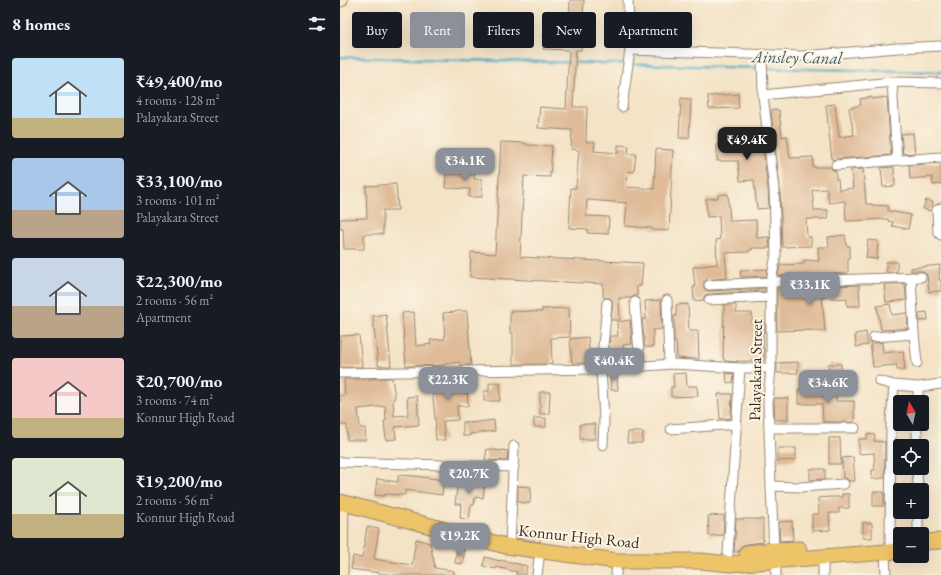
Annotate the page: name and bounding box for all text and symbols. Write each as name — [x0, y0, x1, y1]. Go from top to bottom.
chip: Buy — [352, 12, 402, 48]
chip: Rent — [410, 12, 465, 48]
chip: Filters — [473, 12, 534, 48]
chip: New — [542, 12, 596, 48]
chip: Apartment — [604, 12, 692, 48]
text: 8 homes — [12, 13, 70, 35]
icon: filters — [306, 13, 328, 35]
water label: Ainsley Canal — [749, 45, 844, 69]
text: ₹49,400/mo — [136, 70, 222, 92]
icon: home — [44, 74, 92, 122]
text: 4 rooms · 128 m² — [136, 92, 220, 109]
text: Palayakara Street — [136, 109, 219, 126]
pin: ₹49.4K — [714, 127, 780, 161]
text: ₹49.4K — [727, 131, 767, 148]
pin: ₹34.1K — [432, 148, 498, 182]
text: ₹34.1K — [445, 152, 485, 169]
text: ₹33,100/mo — [136, 170, 222, 192]
icon: home — [44, 174, 92, 222]
text: 3 rooms · 101 m² — [136, 192, 220, 209]
text: Palayakara Street — [136, 209, 219, 226]
text: ₹22,300/mo — [136, 270, 222, 292]
pin: ₹33.1K — [777, 272, 843, 306]
icon: home — [44, 274, 92, 322]
text: ₹33.1K — [790, 276, 830, 293]
text: 2 rooms · 56 m² — [136, 292, 213, 309]
text: Apartment — [136, 309, 191, 326]
street label: Palayakara Street — [744, 319, 767, 421]
pin: ₹40.4K — [581, 348, 647, 382]
text: ₹40.4K — [594, 352, 634, 369]
pin: ₹22.3K — [415, 367, 481, 401]
text: ₹20,700/mo — [136, 370, 222, 392]
pin: ₹34.6K — [795, 370, 861, 404]
text: ₹22.3K — [428, 371, 468, 388]
icon: home — [44, 374, 92, 422]
text: ₹34.6K — [808, 374, 848, 391]
text: 3 rooms · 74 m² — [136, 392, 213, 409]
north arrow — [893, 395, 929, 431]
map controls — [893, 395, 929, 563]
text: Konnur High Road — [136, 409, 235, 426]
button: locate — [893, 439, 929, 475]
pin: ₹20.7K — [436, 461, 502, 495]
text: ₹20.7K — [449, 465, 489, 482]
text: ₹19,200/mo — [136, 470, 222, 492]
icon: home — [44, 474, 92, 522]
button: + — [893, 483, 929, 519]
text: 2 rooms · 56 m² — [136, 492, 213, 509]
text: Konnur High Road — [136, 509, 235, 526]
street label: Konnur High Road — [517, 520, 641, 553]
pin: ₹19.2K — [427, 523, 493, 557]
text: ₹19.2K — [440, 527, 480, 544]
button: − — [893, 527, 929, 563]

